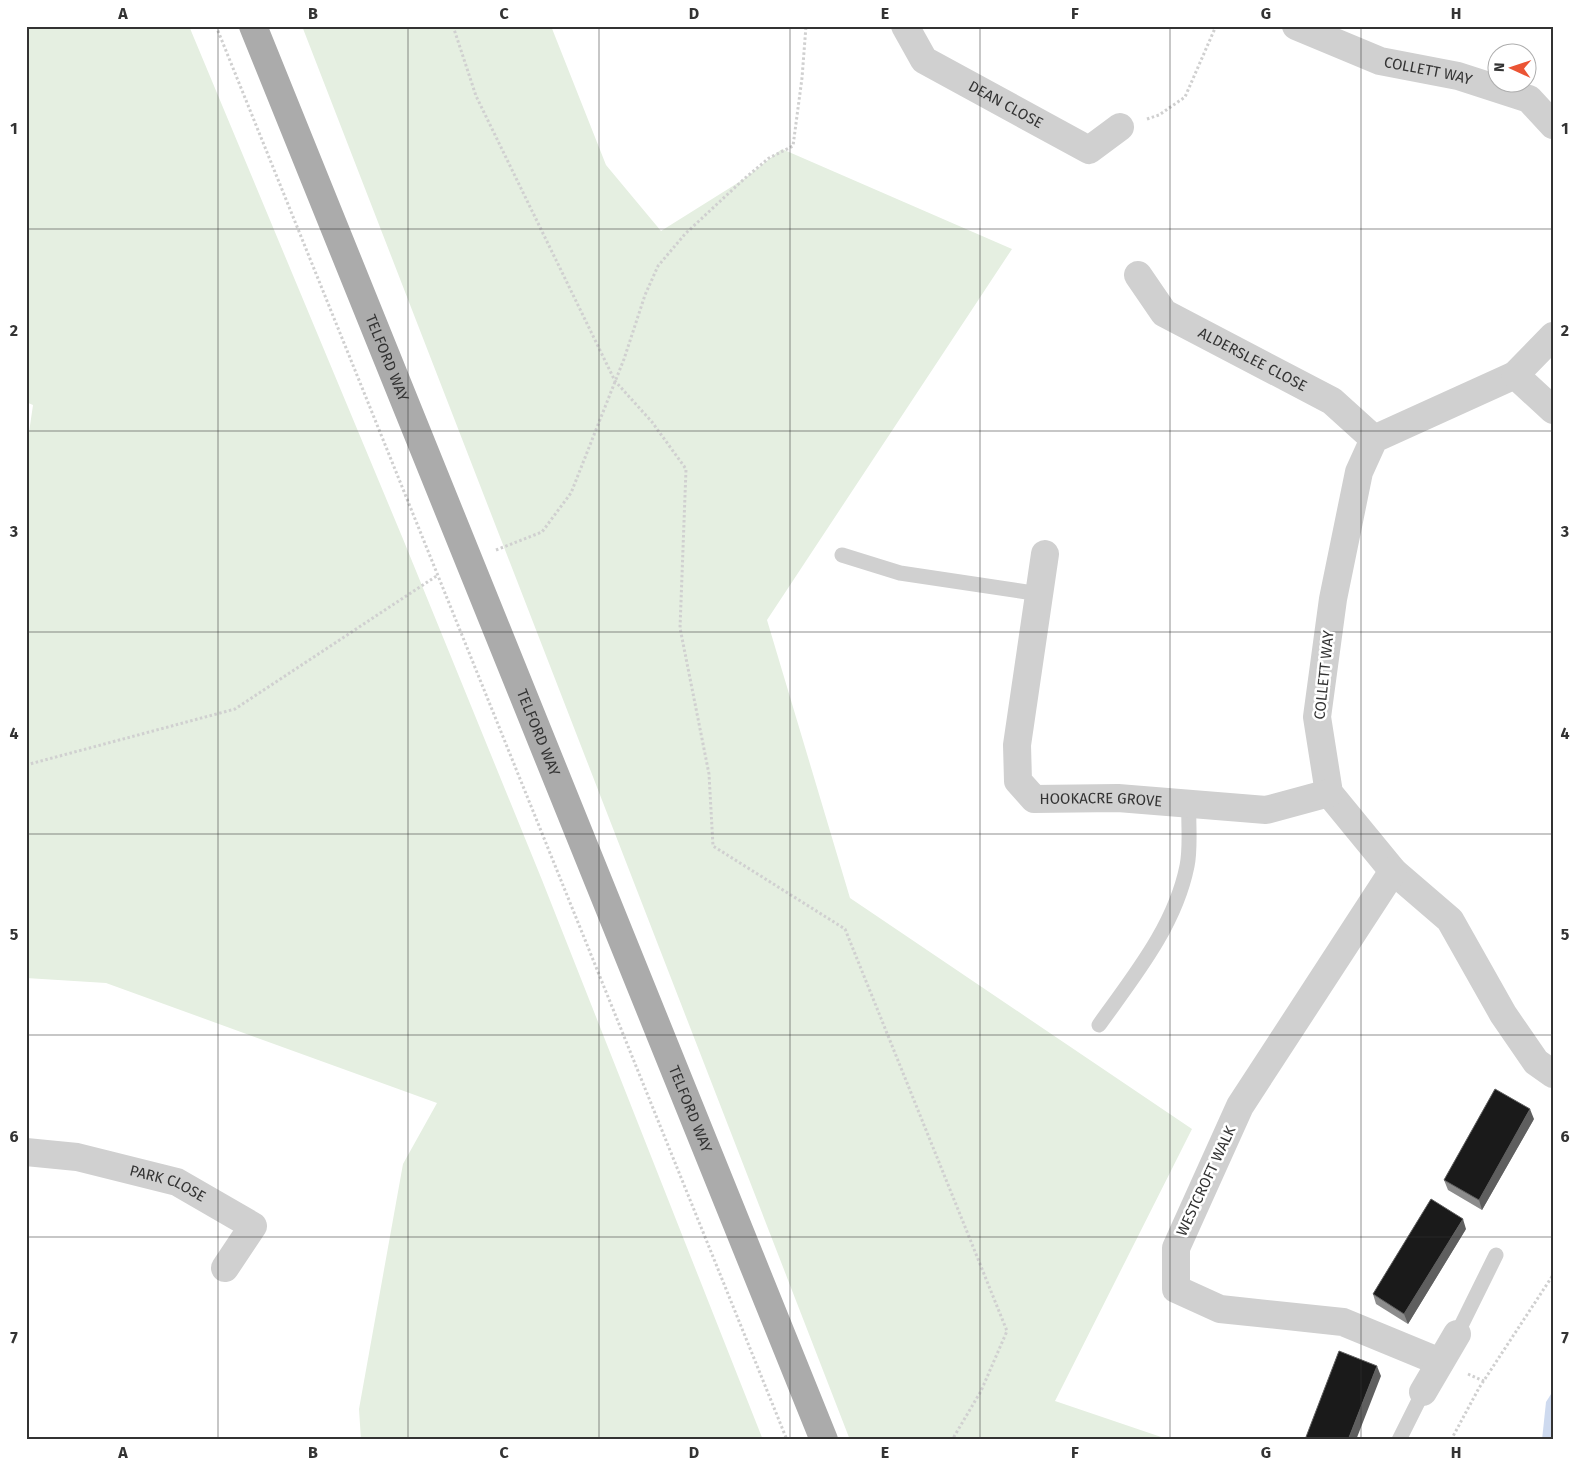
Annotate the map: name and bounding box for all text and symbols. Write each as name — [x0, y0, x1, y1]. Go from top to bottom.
text: A — [117, 4, 128, 23]
text: B — [308, 4, 318, 23]
text: C — [499, 4, 509, 23]
text: D — [689, 4, 699, 23]
text: E — [881, 4, 889, 23]
text: F — [1071, 4, 1079, 23]
text: G — [1261, 4, 1271, 23]
text: H — [1451, 4, 1461, 23]
north arrow — [1486, 42, 1536, 92]
street label: COLLETT WAY — [1382, 53, 1475, 89]
text: N — [1491, 62, 1508, 72]
street label: DEAN CLOSE — [965, 77, 1046, 132]
text: 1 — [10, 119, 18, 138]
text: 1 — [1561, 119, 1569, 138]
street label: TELFORD WAY — [361, 312, 413, 405]
text: 2 — [10, 321, 18, 340]
text: 2 — [1561, 321, 1569, 340]
street label: ALDERSLEE CLOSE — [1195, 323, 1310, 395]
text: 3 — [9, 522, 18, 541]
text: 3 — [1560, 522, 1569, 541]
street label: COLLETT WAY — [1310, 629, 1338, 720]
street label: TELFORD WAY — [513, 687, 564, 779]
text: 4 — [9, 724, 19, 743]
text: 4 — [1560, 724, 1570, 743]
street label: HOOKACRE GROVE — [1039, 789, 1163, 811]
text: 5 — [10, 925, 19, 944]
text: 5 — [1561, 925, 1570, 944]
street label: TELFORD WAY — [665, 1063, 716, 1156]
street label: WESTCROFT WALK — [1173, 1123, 1239, 1239]
text: 6 — [9, 1127, 19, 1146]
text: 6 — [1560, 1127, 1570, 1146]
street label: PARK CLOSE — [128, 1162, 209, 1206]
text: 7 — [10, 1328, 18, 1347]
text: 7 — [1561, 1328, 1569, 1347]
text: A — [117, 1443, 128, 1462]
text: B — [308, 1443, 318, 1462]
text: C — [499, 1443, 509, 1462]
text: D — [689, 1443, 699, 1462]
text: E — [881, 1443, 889, 1462]
text: F — [1071, 1443, 1079, 1462]
text: G — [1261, 1443, 1271, 1462]
text: H — [1451, 1443, 1461, 1462]

